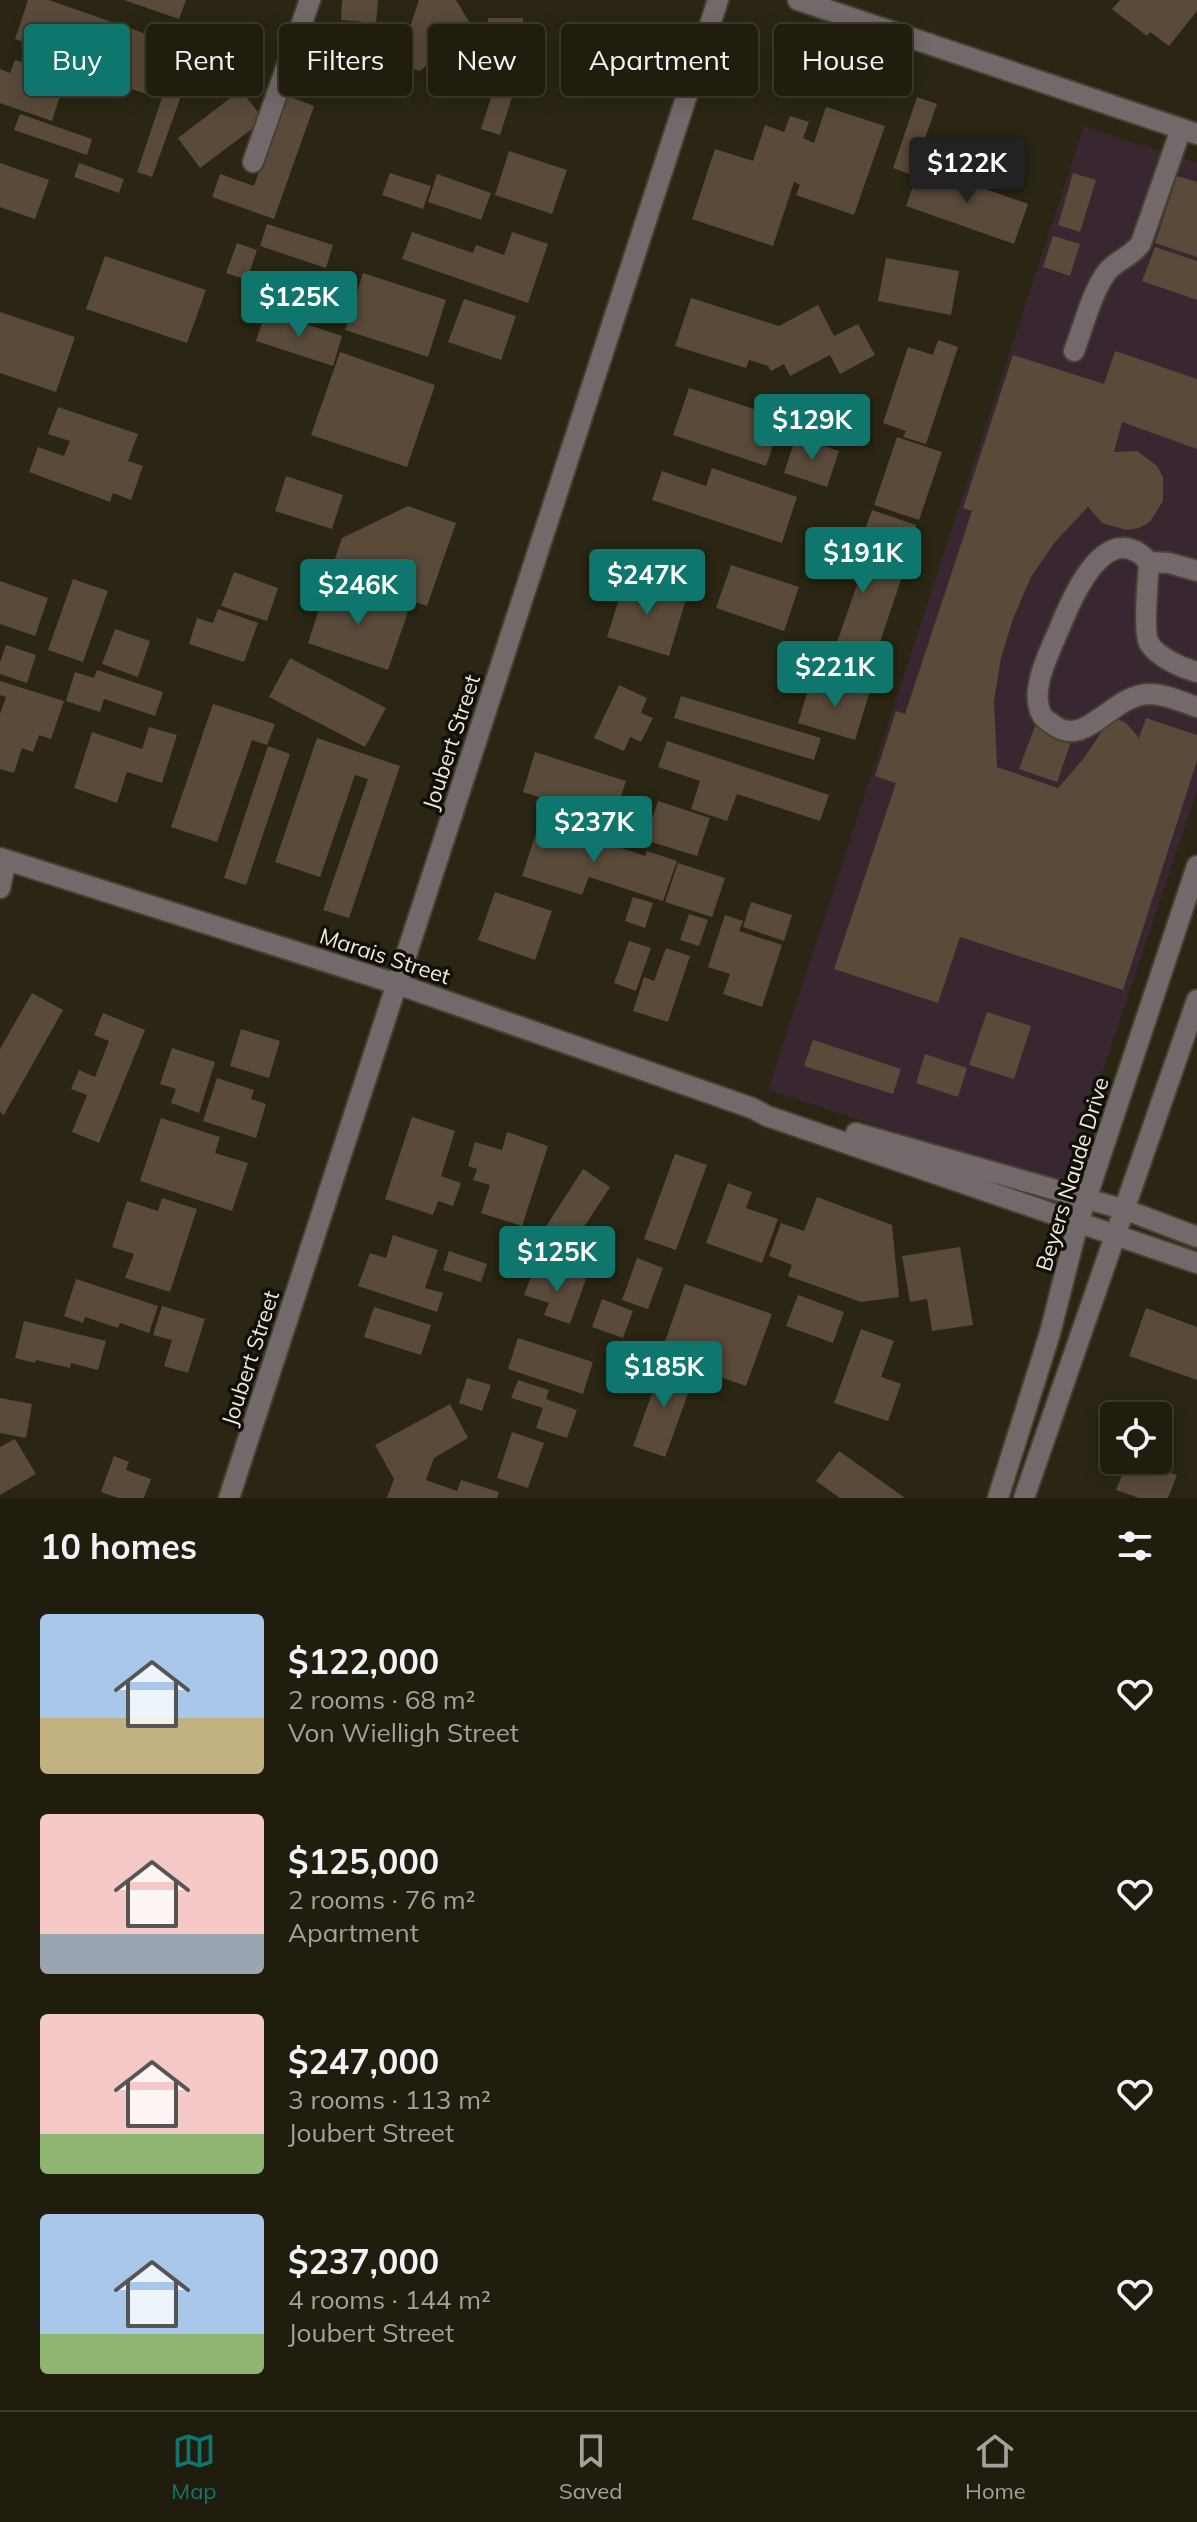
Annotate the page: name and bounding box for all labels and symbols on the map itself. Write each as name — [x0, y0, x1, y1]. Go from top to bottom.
pin: $122K — [911, 137, 1023, 205]
pin: $125K — [243, 271, 355, 339]
pin: $129K — [756, 394, 868, 462]
pin: $191K — [807, 527, 919, 595]
pin: $247K — [591, 549, 703, 617]
pin: $246K — [302, 559, 414, 627]
pin: $221K — [779, 641, 891, 709]
street label: Joubert Street — [416, 671, 486, 813]
pin: $237K — [538, 796, 650, 864]
street label: Marais Street — [316, 922, 454, 990]
street label: Beyers Naude Drive — [1029, 1074, 1115, 1274]
pin: $125K — [501, 1226, 613, 1294]
street label: Joubert Street — [215, 1287, 285, 1429]
pin: $185K — [608, 1341, 720, 1409]

